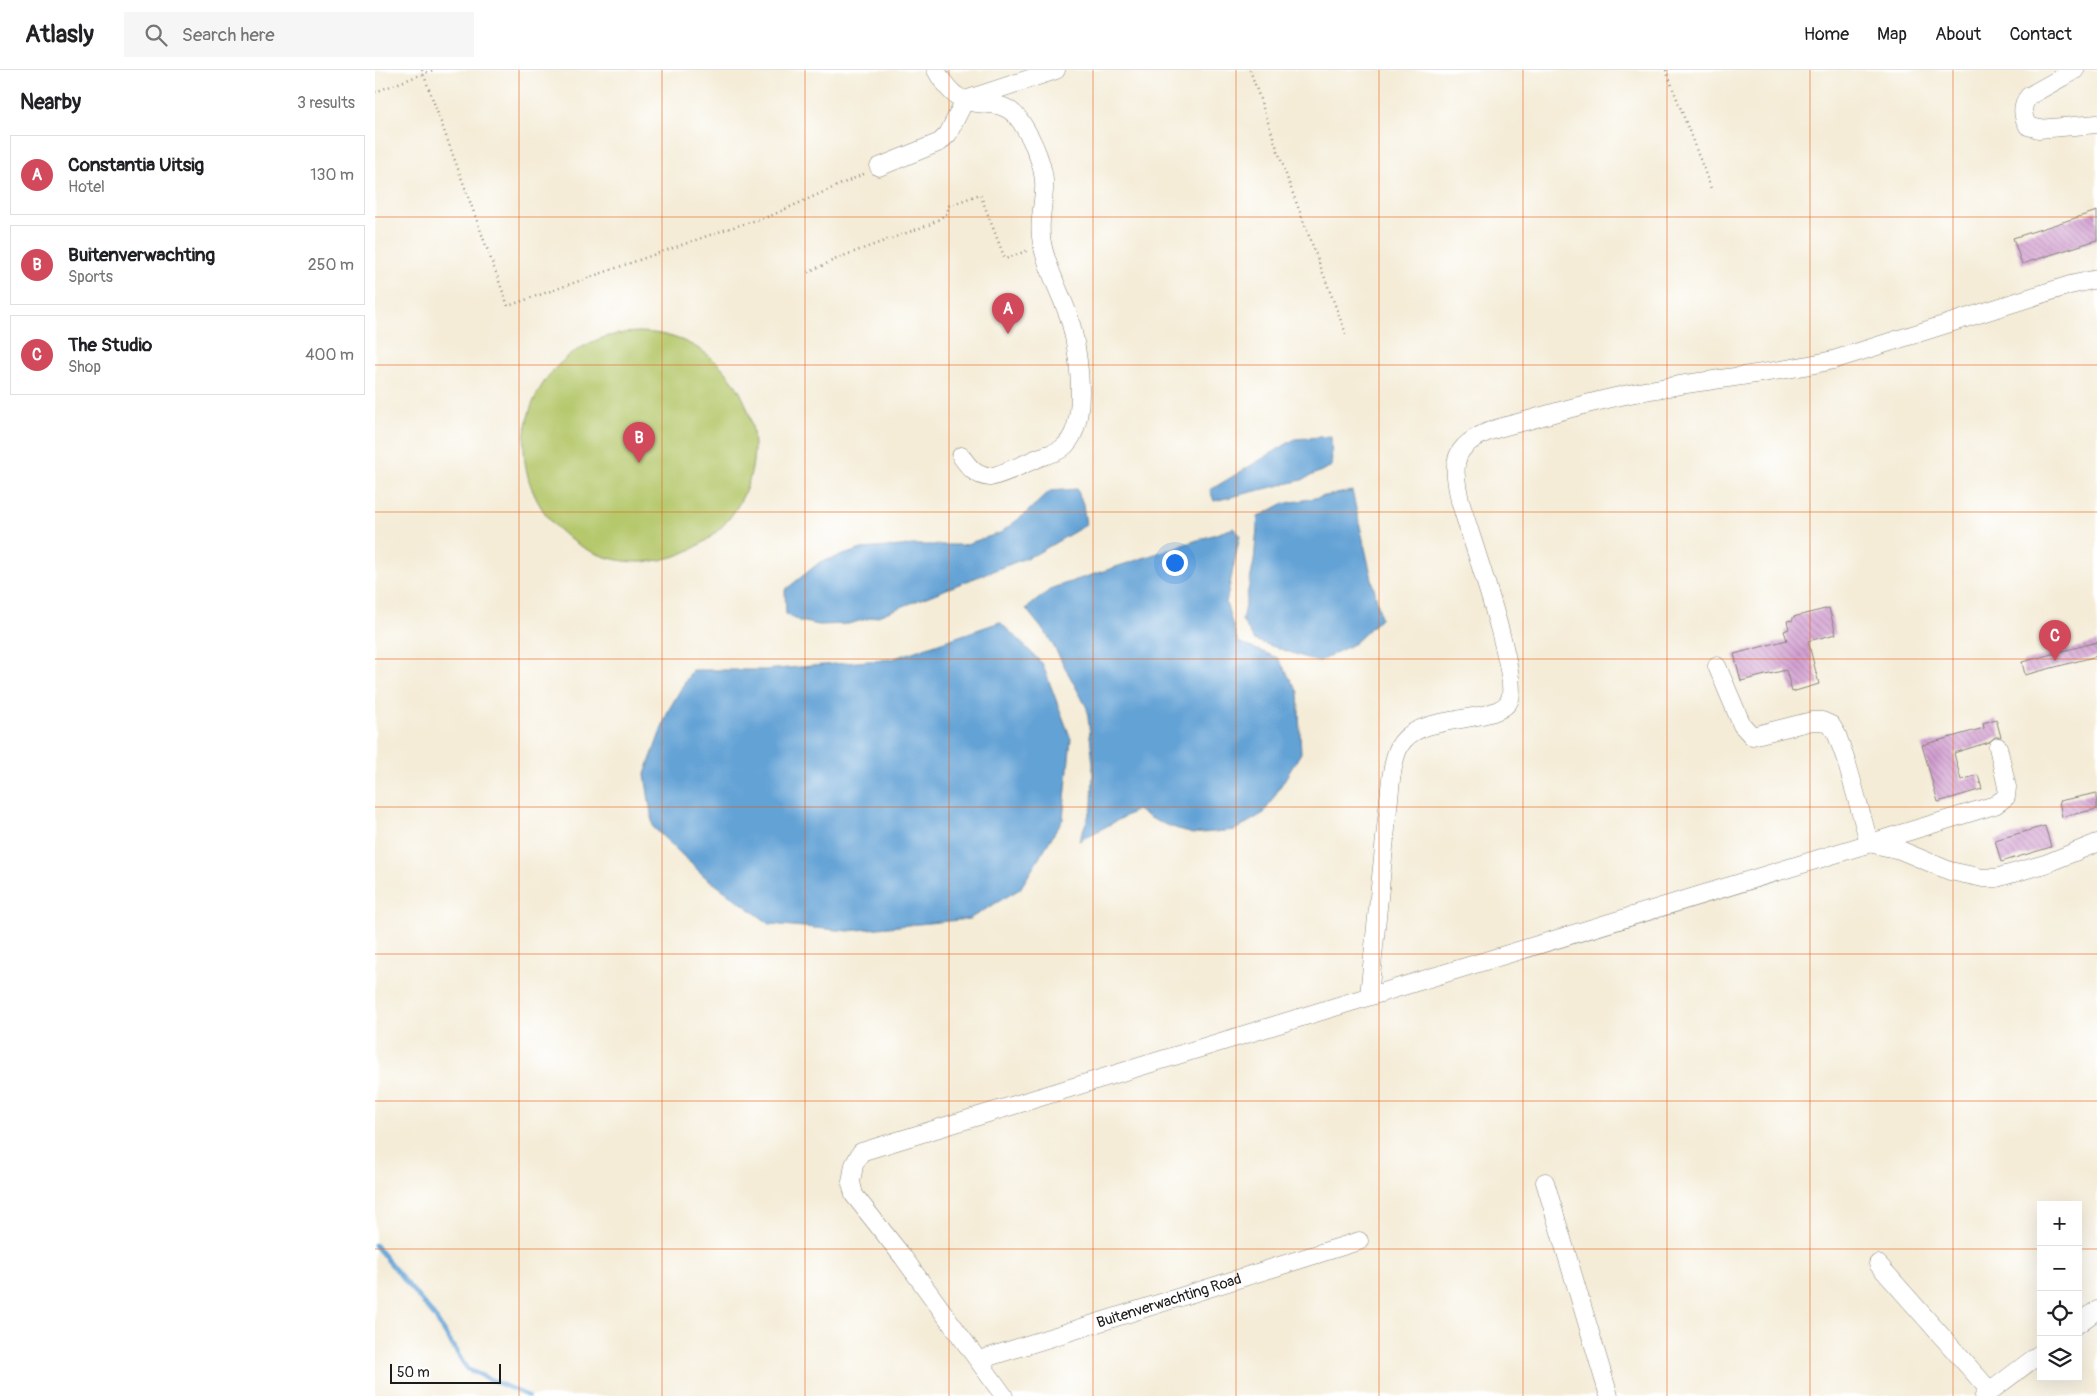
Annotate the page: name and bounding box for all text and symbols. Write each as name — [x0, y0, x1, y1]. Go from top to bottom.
search box — [124, 12, 474, 57]
text: Atlasly — [25, 20, 94, 49]
icon: search — [142, 21, 170, 49]
text: Search here — [182, 23, 275, 47]
text: Home — [1804, 23, 1849, 46]
text: Map — [1877, 23, 1907, 46]
text: About — [1935, 23, 1981, 46]
text: Contact — [2009, 23, 2072, 46]
text: Nearby — [20, 89, 81, 116]
text: 3 results — [297, 93, 355, 113]
text: Constantia Uitsig — [68, 153, 204, 177]
text: A — [32, 165, 42, 185]
text: 130 m — [310, 165, 354, 185]
text: Hotel — [68, 177, 105, 197]
text: Buitenverwachting — [68, 243, 215, 267]
text: B — [32, 255, 42, 275]
text: 250 m — [308, 255, 354, 275]
text: Sports — [68, 267, 113, 287]
pin: A — [992, 293, 1024, 334]
text: The Studio — [68, 333, 152, 357]
text: C — [32, 345, 42, 365]
text: 400 m — [305, 345, 354, 365]
text: Shop — [68, 357, 101, 377]
pin: B — [623, 422, 655, 463]
your location — [1162, 550, 1188, 576]
pin: C — [2039, 620, 2071, 661]
map controls — [2037, 1201, 2082, 1381]
button: + — [2037, 1201, 2082, 1246]
button: − — [2037, 1246, 2082, 1291]
street label: Buitenverwachting Road — [1094, 1269, 1244, 1333]
button: locate — [2037, 1291, 2082, 1336]
button: layers — [2037, 1336, 2082, 1381]
scale bar — [390, 1361, 501, 1384]
text: 50 m — [397, 1364, 430, 1381]

